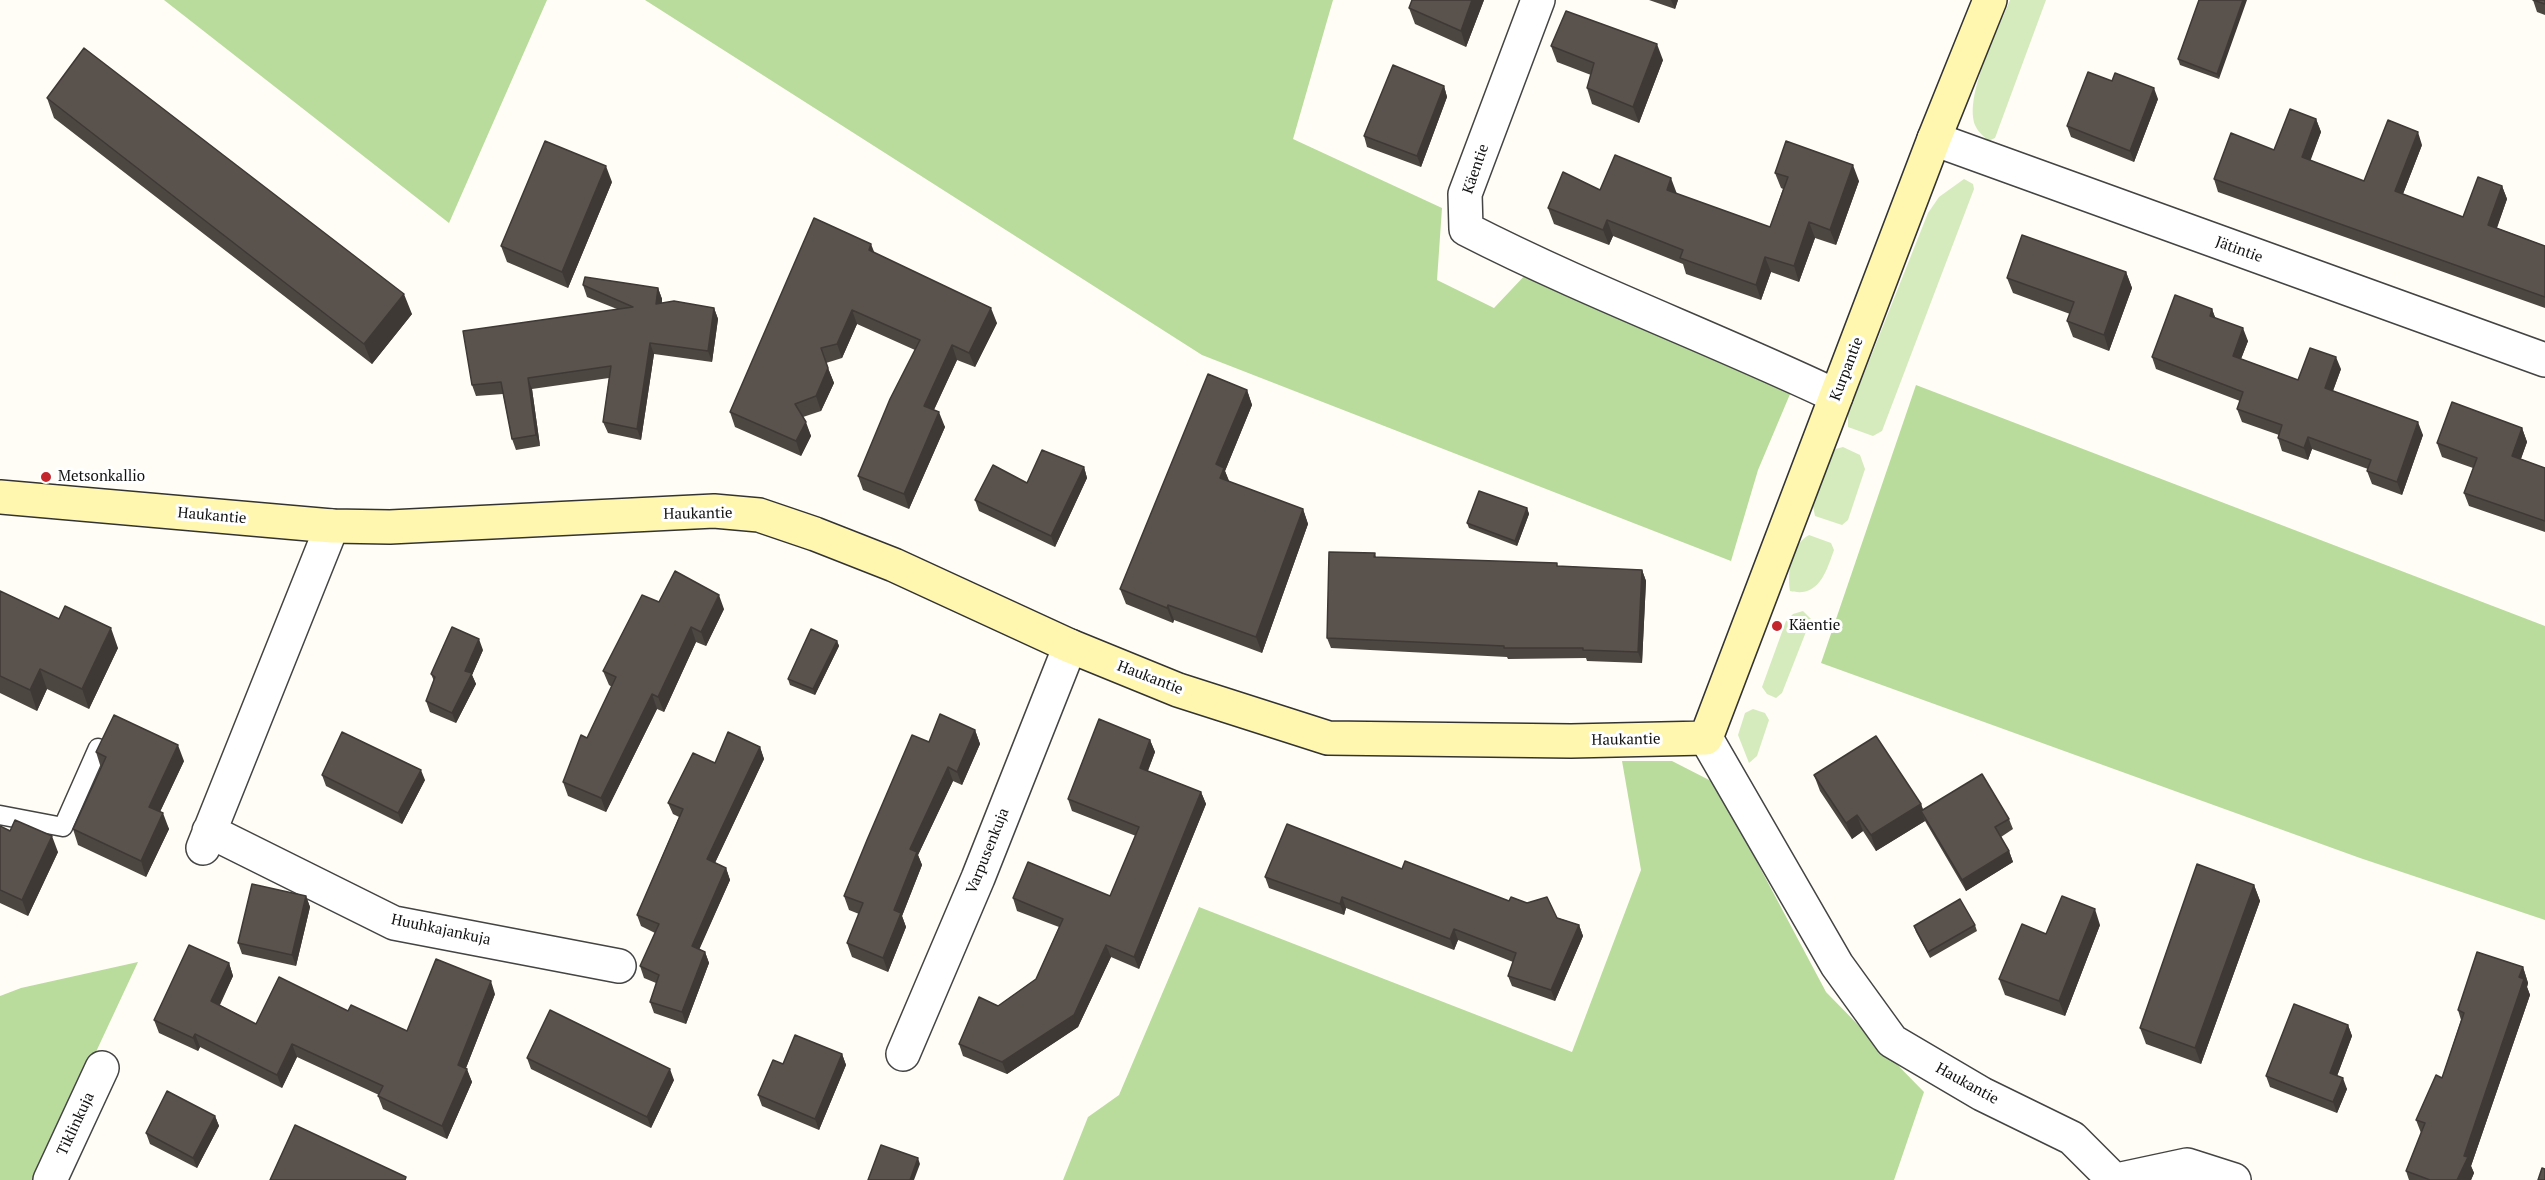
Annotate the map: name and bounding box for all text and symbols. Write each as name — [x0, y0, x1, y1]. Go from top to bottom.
street label: Käentie — [1459, 142, 1493, 196]
street label: Jätintie — [2213, 233, 2265, 267]
street label: Kurpantie — [1827, 335, 1867, 403]
place label: Metsonkallio — [58, 468, 145, 486]
marker: Metsonkallio — [39, 470, 53, 484]
street label: Haukantie — [177, 504, 247, 528]
street label: Haukantie — [663, 504, 733, 524]
place label: Käentie — [1789, 617, 1840, 635]
marker: Käentie — [1770, 619, 1784, 633]
street label: Haukantie — [1115, 657, 1185, 699]
street label: Haukantie — [1591, 730, 1661, 750]
street label: Varpusenkuja — [963, 806, 1013, 896]
street label: Huuhkajankuja — [390, 911, 492, 949]
street label: Haukantie — [1932, 1059, 2002, 1109]
street label: Tiklinkuja — [54, 1090, 98, 1158]

